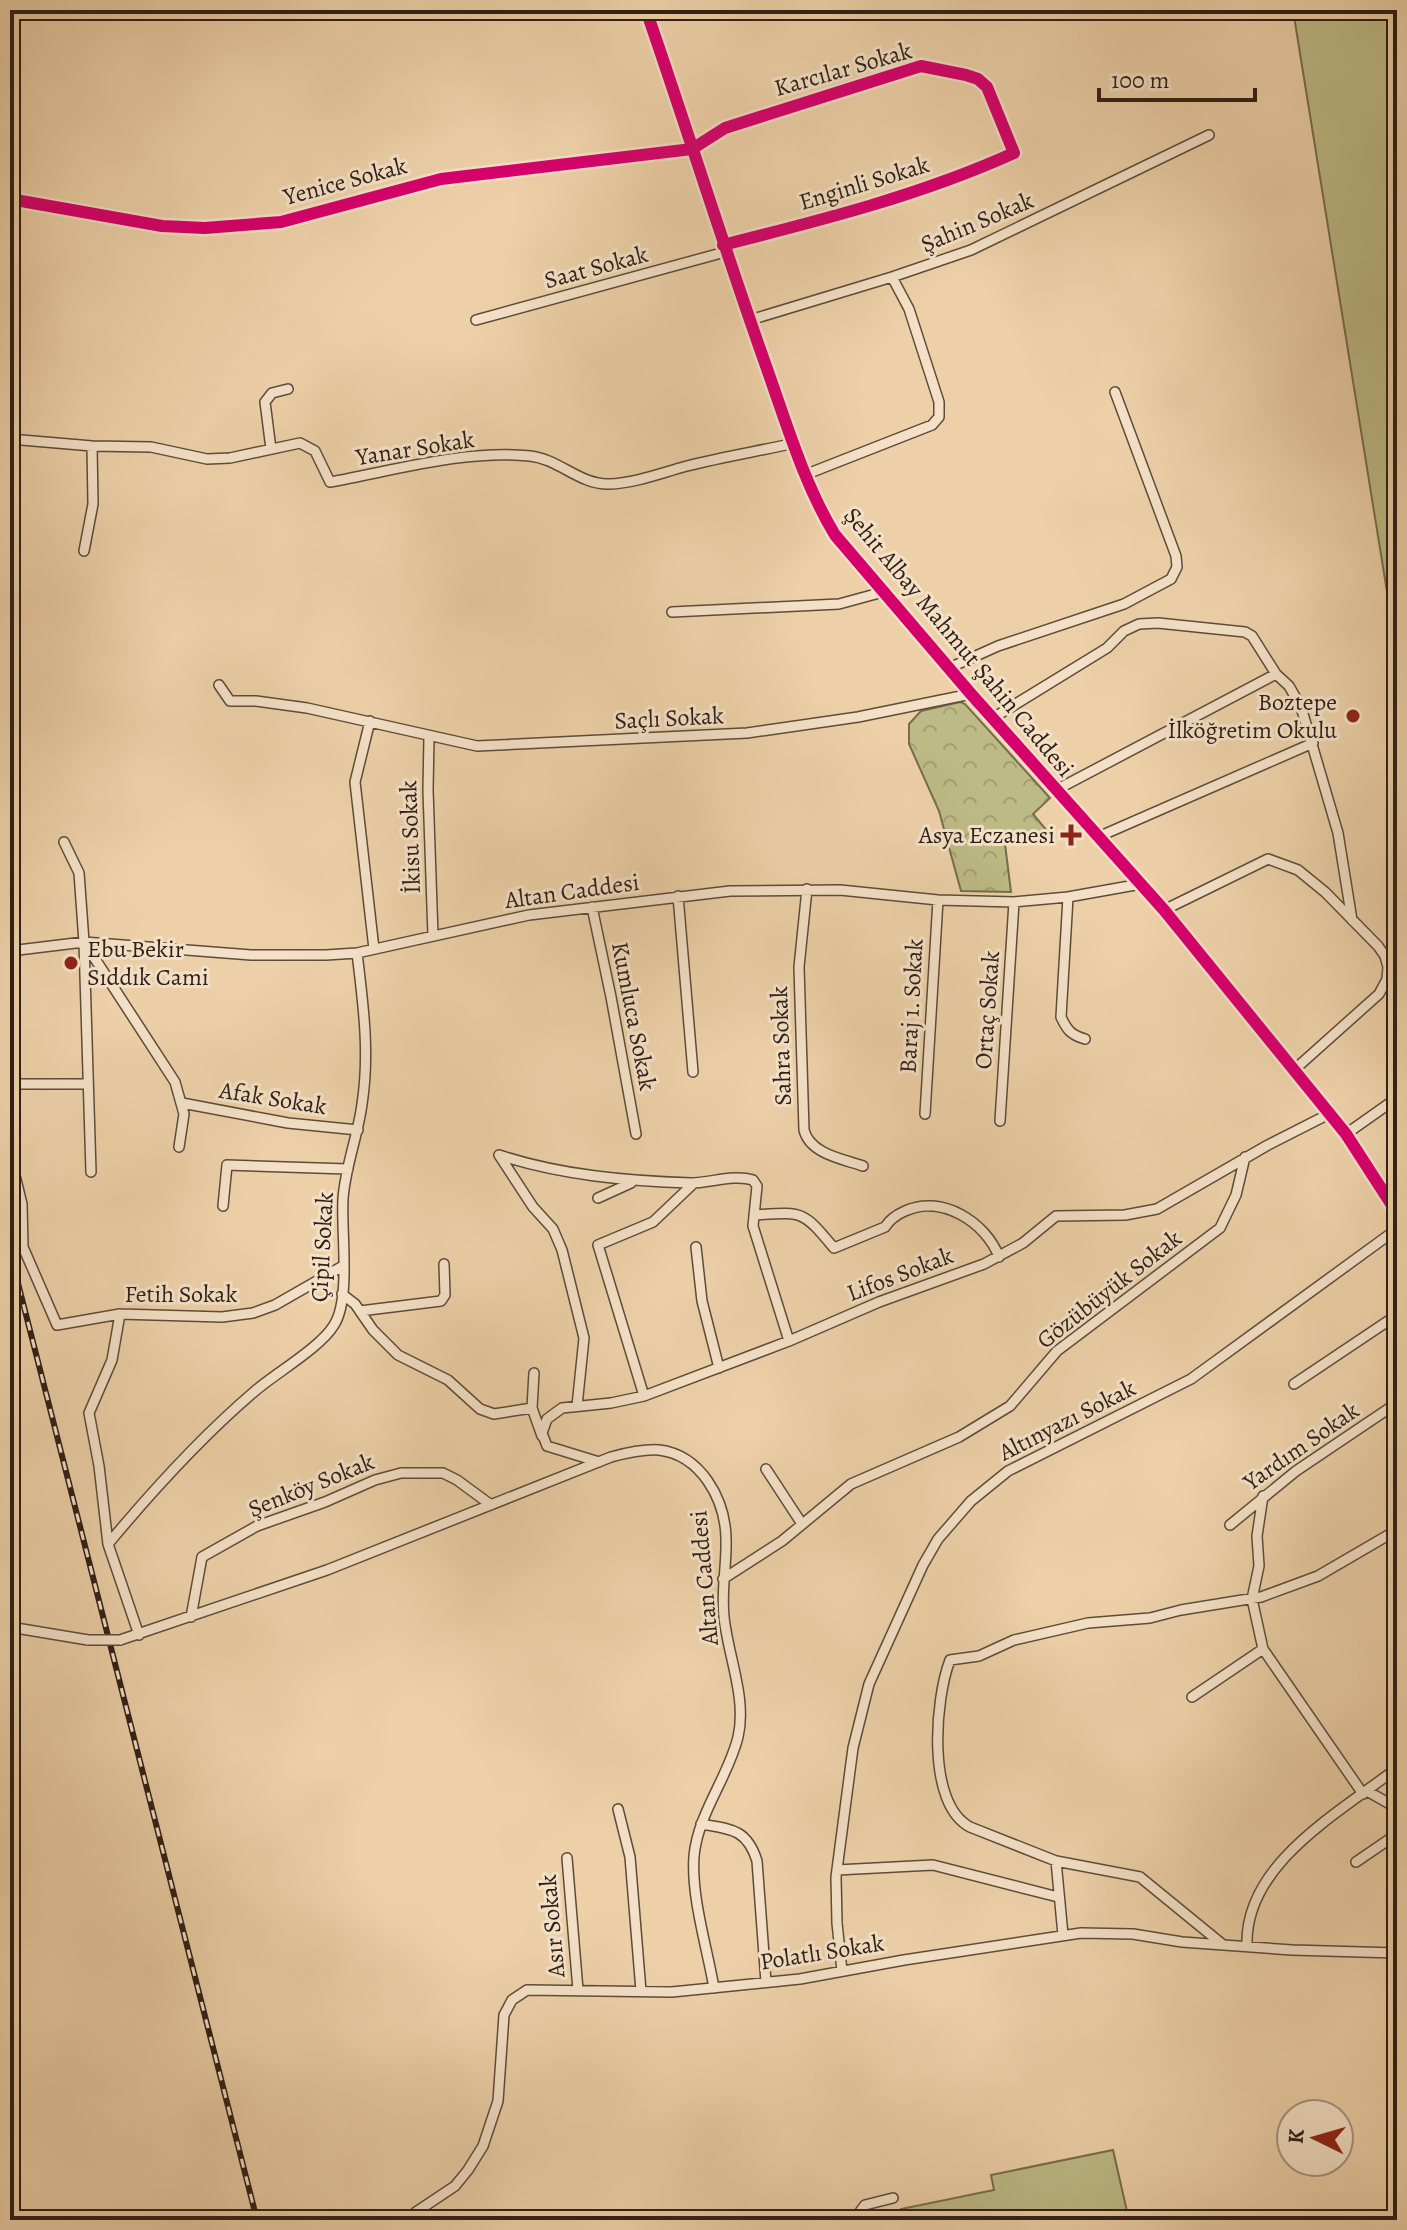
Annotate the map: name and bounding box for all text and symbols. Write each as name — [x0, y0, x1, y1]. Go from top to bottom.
street label: Karcılar Sokak — [771, 34, 916, 104]
scale bar — [1099, 52, 1255, 102]
text: 100 m — [1111, 64, 1170, 96]
street label: Enginli Sokak — [795, 148, 933, 218]
street label: Yenice Sokak — [279, 149, 410, 213]
street label: Şahin Sokak — [916, 184, 1038, 260]
street label: Saat Sokak — [541, 238, 651, 296]
street label: Yanar Sokak — [352, 423, 477, 473]
street label: Şehit Albay Mahmut Şahin Caddesi — [837, 500, 1081, 784]
place label: Boztepe İlköğretim Okulu — [1168, 686, 1337, 746]
street label: Saçlı Sokak — [613, 699, 725, 737]
marker: Boztepe İlköğretim Okulu — [1344, 707, 1362, 725]
street label: İkisu Sokak — [392, 780, 428, 894]
place label: Asya Eczanesi — [918, 819, 1055, 851]
marker: Asya Eczanesi — [1062, 826, 1080, 844]
street label: Altan Caddesi — [502, 866, 641, 916]
place label: Ebu Bekir Sıddık Cami — [87, 933, 209, 993]
street label: Baraj 1. Sokak — [891, 938, 931, 1074]
street label: Kumluca Sokak — [604, 939, 664, 1093]
street label: Ortaç Sokak — [967, 950, 1007, 1070]
marker: Ebu Bekir Sıddık Cami — [62, 954, 80, 972]
street label: Sahra Sokak — [763, 985, 799, 1106]
street label: Afak Sokak — [216, 1074, 329, 1122]
street label: Çipil Sokak — [303, 1191, 341, 1303]
street label: Gözübüyük Sokak — [1030, 1222, 1188, 1356]
street label: Lifos Sokak — [842, 1239, 958, 1309]
street label: Fetih Sokak — [125, 1278, 238, 1310]
street label: Altınyazı Sokak — [992, 1372, 1141, 1469]
street label: Yardım Sokak — [1236, 1394, 1365, 1498]
street label: Şenköy Sokak — [243, 1445, 379, 1525]
street label: Altan Caddesi — [682, 1509, 726, 1648]
street label: Asır Sokak — [532, 1873, 573, 1980]
street label: Polatlı Sokak — [758, 1926, 886, 1978]
north arrow — [1275, 2098, 1355, 2178]
text: K — [1280, 2127, 1312, 2145]

